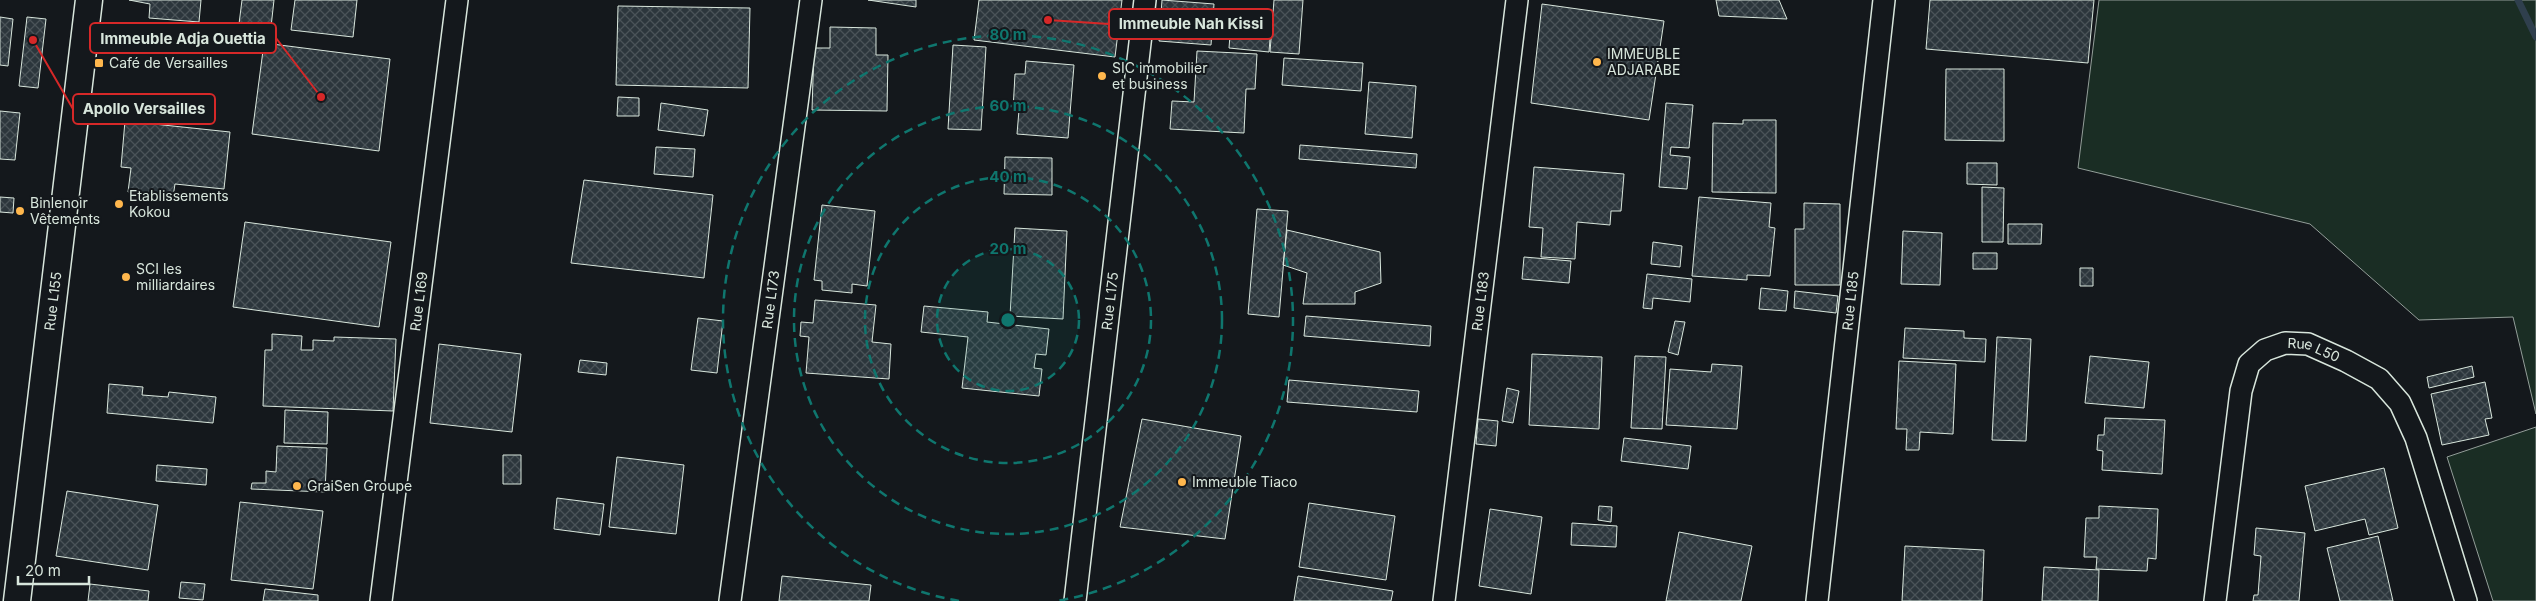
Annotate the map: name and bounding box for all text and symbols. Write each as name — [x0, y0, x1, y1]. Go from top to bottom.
callout: Immeuble Nah Kissi — [1109, 9, 1273, 39]
text: Immeuble Nah Kissi — [1119, 14, 1263, 33]
callout: Immeuble Adja Ouettia — [90, 23, 276, 53]
text: 80 m — [989, 25, 1027, 44]
text: Immeuble Adja Ouettia — [100, 29, 266, 48]
place label: IMMEUBLE ADJARABE — [1607, 45, 1680, 78]
place label: Café de Versailles — [109, 54, 228, 71]
marker: IMMEUBLE ADJARABE — [1591, 56, 1603, 68]
marker: Café de Versailles — [93, 57, 105, 69]
place label: SIC immobilier et business — [1112, 59, 1207, 92]
marker: SIC immobilier et business — [1096, 70, 1108, 82]
callout: Apollo Versailles — [73, 94, 215, 124]
text: 60 m — [989, 96, 1027, 115]
text: Apollo Versailles — [83, 99, 205, 118]
text: 40 m — [989, 167, 1027, 186]
place label: Etablissements Kokou — [129, 187, 229, 220]
place label: Binlenoir Vêtements — [30, 194, 100, 227]
marker: Etablissements Kokou — [113, 198, 125, 210]
marker: Binlenoir Vêtements — [14, 205, 26, 217]
text: 20 m — [990, 239, 1026, 258]
place label: SCI les milliardaires — [136, 260, 215, 293]
street label: Rue L173 — [758, 269, 782, 330]
street label: Rue L183 — [1468, 270, 1492, 332]
street label: Rue L185 — [1838, 270, 1862, 331]
street label: Rue L155 — [40, 271, 64, 332]
marker: SCI les milliardaires — [120, 271, 132, 283]
street label: Rue L169 — [406, 271, 431, 332]
street label: Rue L175 — [1098, 271, 1121, 331]
centre of rings — [999, 311, 1017, 329]
street label: Rue L50 — [2287, 334, 2343, 365]
place label: Immeuble Tiaco — [1192, 473, 1297, 490]
marker: Immeuble Tiaco — [1176, 476, 1188, 488]
place label: GraiSen Groupe — [307, 477, 412, 494]
marker: GraiSen Groupe — [291, 480, 303, 492]
scale bar — [18, 554, 89, 586]
text: 20 m — [25, 561, 61, 580]

